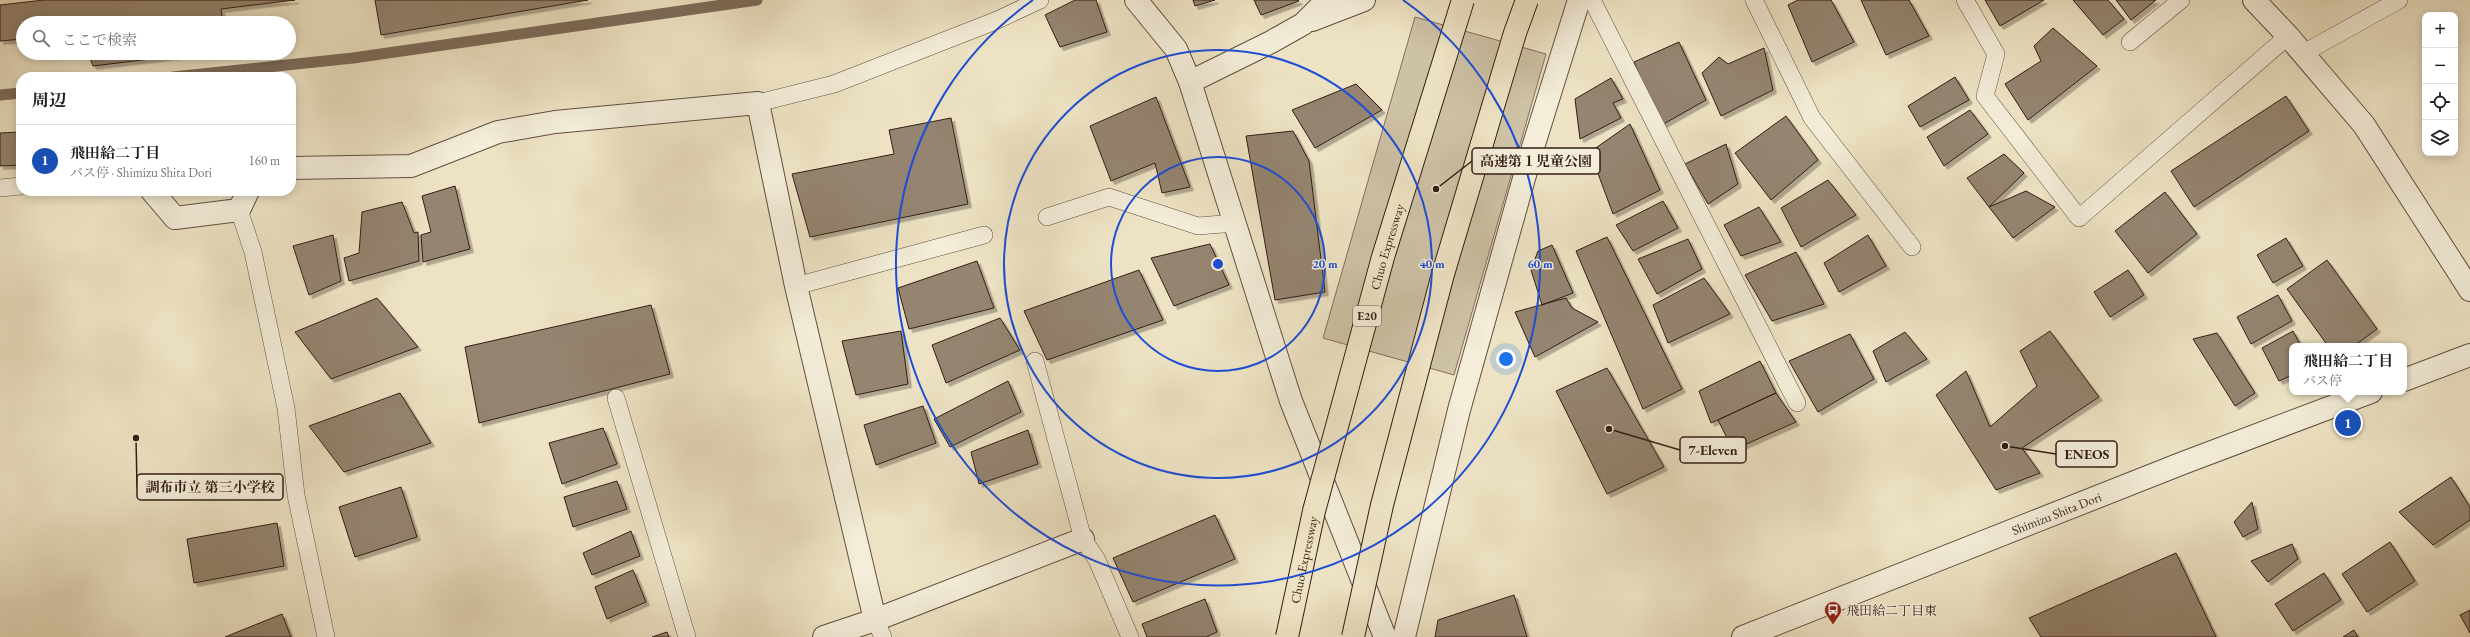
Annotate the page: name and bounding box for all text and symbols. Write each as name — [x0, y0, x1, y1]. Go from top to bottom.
map controls — [2422, 12, 2458, 156]
button: + — [2422, 12, 2458, 48]
search box — [16, 16, 296, 60]
icon: search — [30, 27, 52, 49]
text: ここで検索 — [62, 30, 137, 49]
button: − — [2422, 48, 2458, 84]
button: locate — [2422, 84, 2458, 120]
text: 周辺 — [32, 89, 66, 111]
button: layers — [2422, 120, 2458, 156]
text: 飛田給二丁目 — [70, 143, 160, 162]
callout: 高速第１児童公園 — [1472, 148, 1600, 174]
text: 1 — [42, 152, 48, 169]
text: 160 m — [249, 152, 280, 169]
text: 高速第１児童公園 — [1480, 152, 1592, 170]
text: バス停 · Shimizu Shita Dori — [70, 164, 212, 181]
street label: Chuo Expressway — [1366, 201, 1408, 292]
text: 20 m — [1312, 256, 1338, 272]
text: 40 m — [1419, 256, 1445, 272]
text: 60 m — [1527, 256, 1553, 272]
centre of rings — [1211, 257, 1225, 271]
road number: E20 — [1353, 306, 1381, 326]
popup — [2289, 343, 2407, 395]
your location — [1496, 349, 1516, 369]
text: 飛田給二丁目 — [2303, 351, 2393, 370]
text: バス停 — [2303, 372, 2342, 389]
pin: 1 — [2335, 408, 2361, 438]
callout: 7-Eleven — [1680, 437, 1746, 463]
text: 7-Eleven — [1688, 441, 1738, 459]
callout: ENEOS — [2056, 441, 2117, 467]
text: ENEOS — [2065, 445, 2110, 463]
callout: 調布市立 第三小学校 — [137, 474, 283, 500]
text: 調布市立 第三小学校 — [145, 478, 275, 496]
street label: Shimizu Shita Dori — [2009, 488, 2104, 538]
street label: Chuo Expressway — [1286, 514, 1321, 605]
bus stop icon: 飛田給二丁目東 — [1823, 600, 1843, 625]
place label: 飛田給二丁目東 — [1846, 602, 1937, 619]

